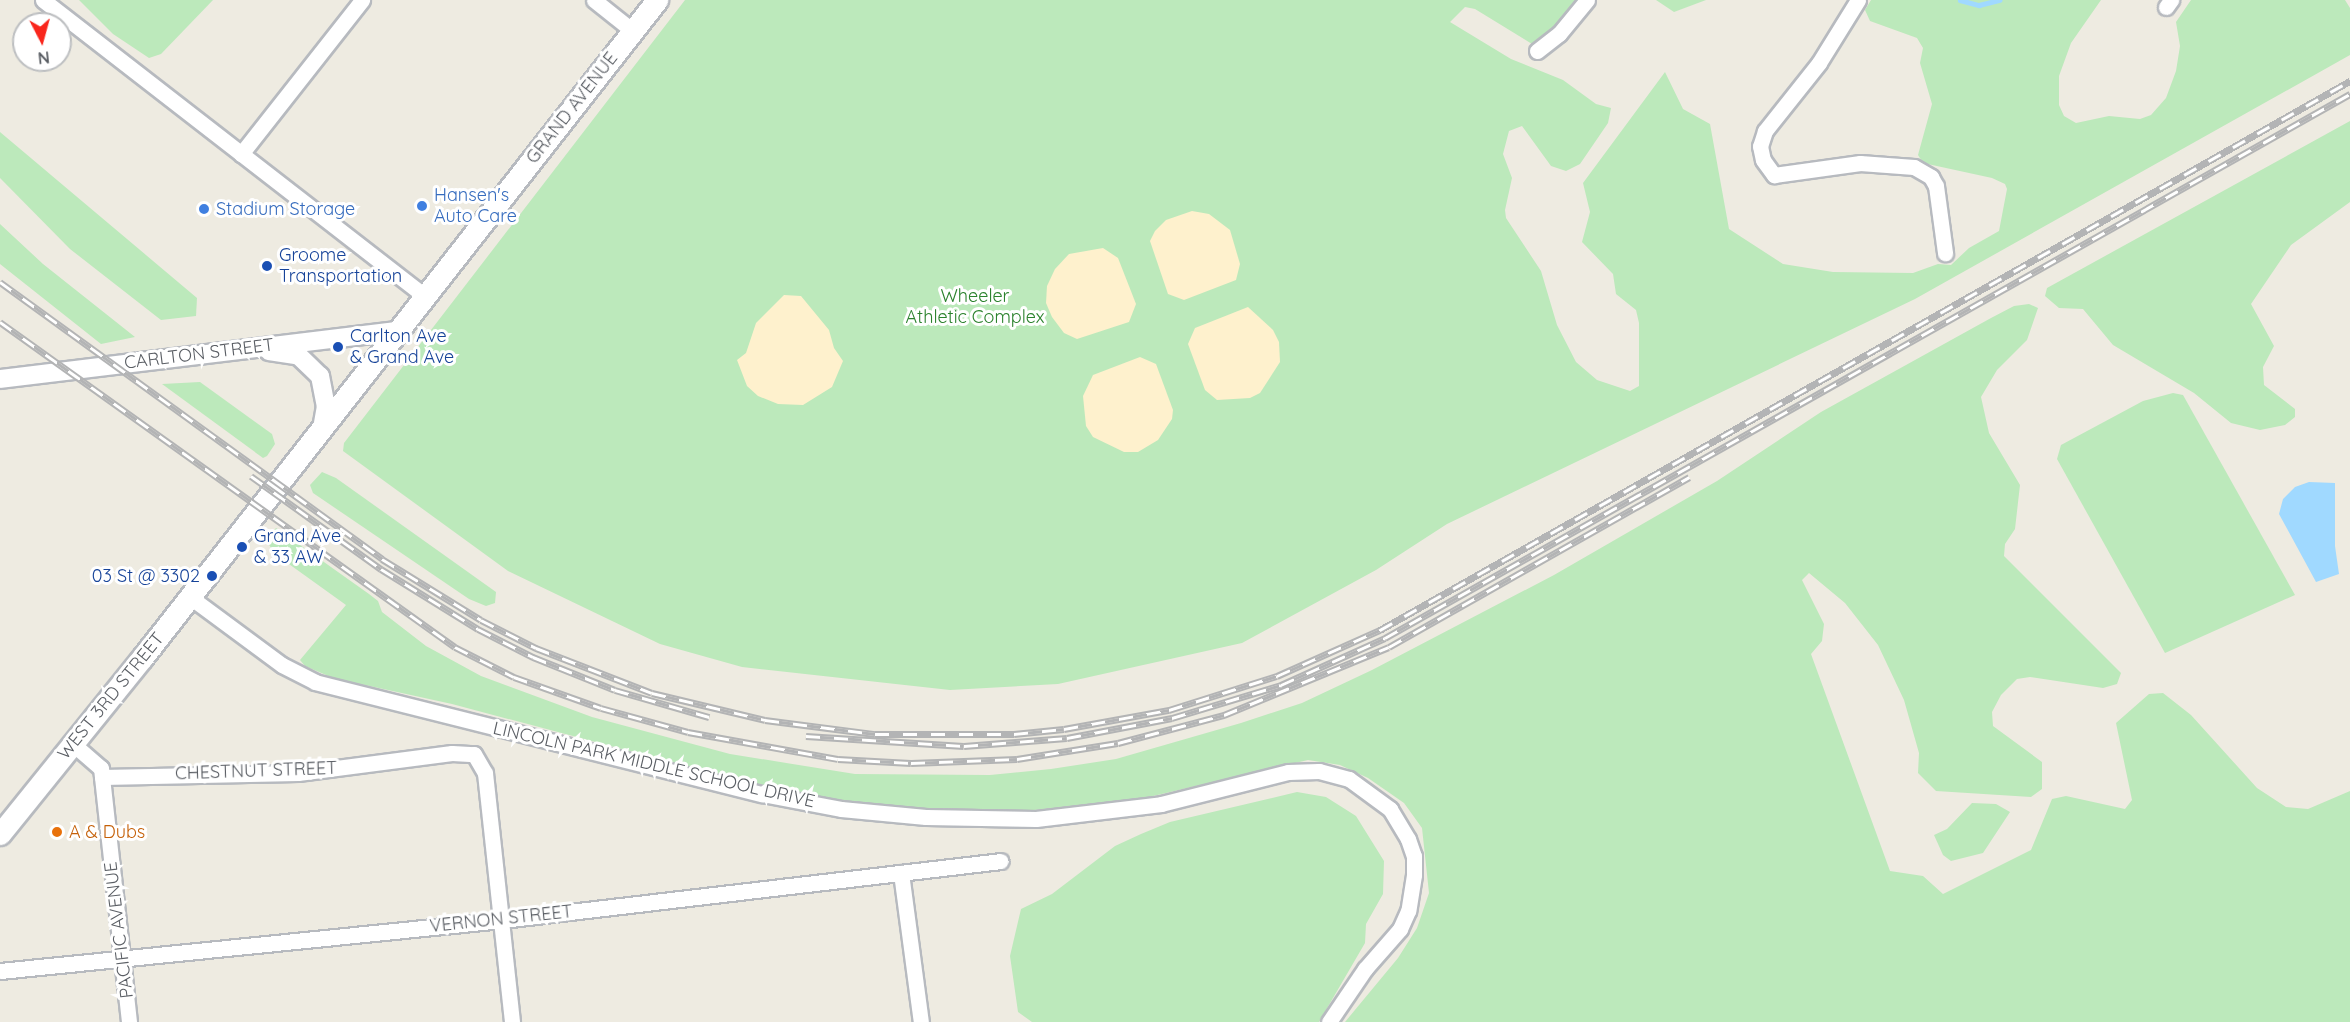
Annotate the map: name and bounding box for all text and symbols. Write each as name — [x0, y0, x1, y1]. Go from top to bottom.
north arrow — [12, 12, 72, 72]
text: N — [37, 47, 51, 68]
street label: GRAND AVENUE — [522, 48, 622, 168]
place label: Hansen's Auto Care — [434, 185, 517, 228]
place label: Stadium Storage — [216, 198, 355, 220]
marker: Hansen's Auto Care — [415, 199, 429, 213]
marker: Stadium Storage — [197, 202, 211, 216]
place label: Groome Transportation — [279, 245, 402, 288]
marker: Groome Transportation — [260, 259, 274, 273]
park label: Wheeler Athletic Complex — [906, 286, 1044, 328]
place label: Carlton Ave & Grand Ave — [350, 326, 454, 368]
street label: CARLTON STREET — [123, 334, 275, 374]
marker: Carlton Ave & Grand Ave — [331, 340, 345, 354]
place label: Grand Ave & 33 AW — [254, 526, 341, 568]
marker: Grand Ave & 33 AW — [235, 540, 249, 554]
place label: 03 St @ 3302 — [92, 565, 200, 587]
marker: 03 St @ 3302 — [205, 569, 219, 583]
street label: WEST 3RD STREET — [53, 628, 169, 764]
street label: LINCOLN PARK MIDDLE SCHOOL DRIVE — [491, 717, 817, 813]
street label: CHESTNUT STREET — [175, 757, 337, 785]
place label: A & Dubs — [69, 821, 145, 843]
marker: A & Dubs — [50, 825, 64, 839]
street label: PACIFIC AVENUE — [100, 860, 138, 1000]
street label: VERNON STREET — [428, 901, 574, 937]

